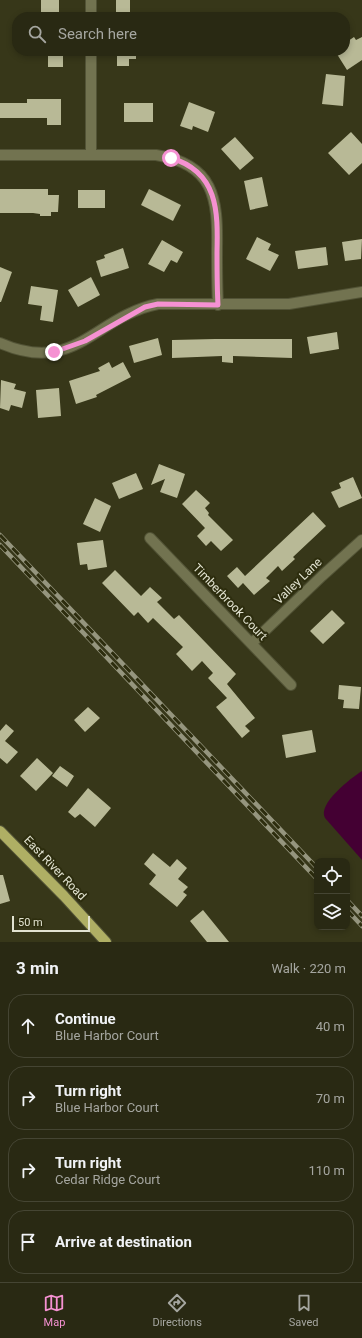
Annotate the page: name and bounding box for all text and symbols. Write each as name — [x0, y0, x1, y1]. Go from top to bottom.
search box — [12, 12, 350, 56]
icon: search — [26, 23, 48, 45]
text: Search here — [58, 25, 137, 43]
route start — [162, 149, 180, 167]
route end — [45, 343, 63, 361]
street label: Valley Lane — [271, 555, 325, 607]
street label: Timberbrook Court — [190, 561, 270, 643]
street label: East River Road — [21, 833, 89, 903]
map controls — [314, 858, 350, 930]
button: locate — [314, 858, 350, 894]
button: layers — [314, 894, 350, 930]
scale bar — [12, 914, 90, 933]
text: 50 m — [18, 916, 43, 929]
text: 3 min — [16, 958, 59, 978]
text: Walk · 220 m — [271, 961, 346, 976]
text: Continue — [55, 1010, 116, 1028]
icon: ahead — [17, 1015, 39, 1037]
text: 40 m — [316, 1019, 345, 1034]
text: Blue Harbor Court — [55, 1028, 159, 1043]
text: Turn right — [55, 1082, 121, 1100]
icon: right — [17, 1087, 39, 1109]
text: 70 m — [316, 1091, 345, 1106]
text: Blue Harbor Court — [55, 1100, 159, 1115]
text: Turn right — [55, 1154, 121, 1172]
icon: right — [17, 1159, 39, 1181]
text: 110 m — [308, 1163, 345, 1178]
text: Cedar Ridge Court — [55, 1172, 160, 1187]
icon: arrive — [17, 1231, 39, 1253]
text: Arrive at destination — [55, 1233, 192, 1251]
tab: Map — [43, 1292, 65, 1329]
tab: Directions — [152, 1292, 202, 1329]
tab: Saved — [289, 1292, 319, 1329]

